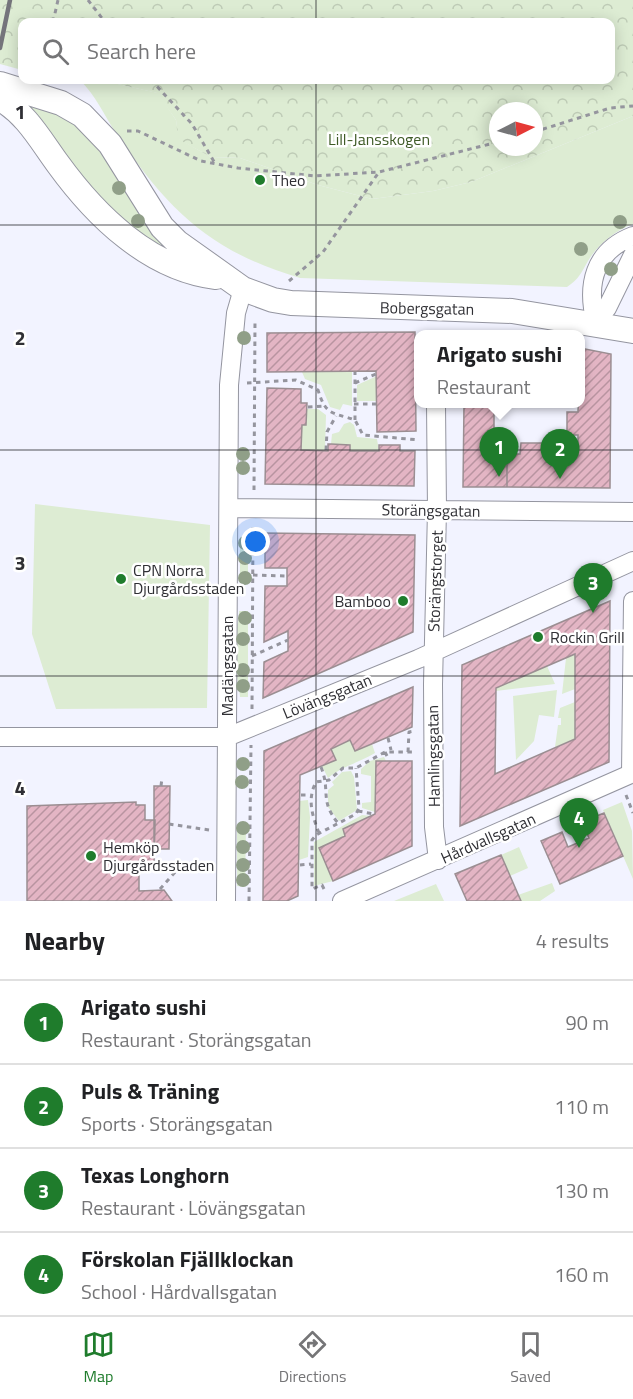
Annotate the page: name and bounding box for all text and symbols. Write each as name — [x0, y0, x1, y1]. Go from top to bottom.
search box — [18, 18, 615, 84]
text: Search here — [87, 34, 196, 68]
icon: search — [39, 35, 72, 68]
text: 1 — [14, 96, 26, 127]
north arrow — [489, 102, 543, 156]
park label: Lill-Jansskogen — [328, 127, 430, 151]
place label: Theo — [272, 168, 306, 192]
marker: Theo — [253, 173, 267, 187]
street label: Bobergsgatan — [380, 295, 474, 321]
text: 2 — [14, 322, 26, 353]
popup — [414, 330, 585, 408]
text: Arigato sushi — [437, 337, 562, 371]
text: Restaurant — [437, 371, 531, 402]
pin: 1 — [480, 428, 518, 477]
pin: 2 — [540, 430, 580, 479]
street label: Storängsgatan — [381, 497, 481, 523]
your location — [241, 527, 270, 556]
street label: Storängstorget — [421, 529, 449, 632]
text: 3 — [14, 547, 26, 578]
place label: CPN Norra Djurgårdsstaden — [133, 558, 244, 600]
pin: 3 — [574, 564, 612, 613]
marker: CPN Norra Djurgårdsstaden — [114, 572, 128, 586]
place label: Bamboo — [334, 589, 391, 613]
marker: Bamboo — [396, 594, 410, 608]
street label: Madängsgatan — [215, 616, 239, 716]
place label: Rockin Grill — [550, 625, 625, 649]
marker: Rockin Grill — [531, 630, 545, 644]
street label: Lövängsgatan — [279, 667, 375, 725]
street label: Hamlingsgatan — [420, 705, 446, 807]
text: 4 — [14, 772, 26, 803]
pin: 4 — [560, 798, 598, 848]
street label: Hårdvallsgatan — [437, 806, 539, 870]
place label: Hemköp Djurgårdsstaden — [103, 835, 214, 877]
marker: Hemköp Djurgårdsstaden — [84, 849, 98, 863]
text: Nearby — [24, 921, 105, 960]
text: 4 results — [536, 925, 609, 956]
text: Arigato sushi — [81, 990, 206, 1024]
text: 1 — [38, 1007, 49, 1038]
text: 90 m — [565, 1007, 609, 1038]
text: Restaurant · Storängsgatan — [81, 1024, 311, 1055]
text: Puls & Träning — [81, 1074, 219, 1108]
text: 2 — [38, 1091, 49, 1122]
text: 110 m — [554, 1091, 609, 1122]
text: Sports · Storängsgatan — [81, 1108, 273, 1139]
text: Texas Longhorn — [81, 1158, 229, 1192]
text: 3 — [38, 1175, 49, 1206]
text: 130 m — [554, 1175, 609, 1206]
text: Restaurant · Lövängsgatan — [81, 1192, 306, 1223]
text: Förskolan Fjällklockan — [81, 1242, 294, 1276]
text: 4 — [38, 1259, 49, 1290]
text: 160 m — [554, 1259, 609, 1290]
text: School · Hårdvallsgatan — [81, 1276, 277, 1307]
tab: Map — [82, 1328, 115, 1388]
tab: Directions — [279, 1328, 347, 1388]
tab: Saved — [510, 1328, 551, 1388]

